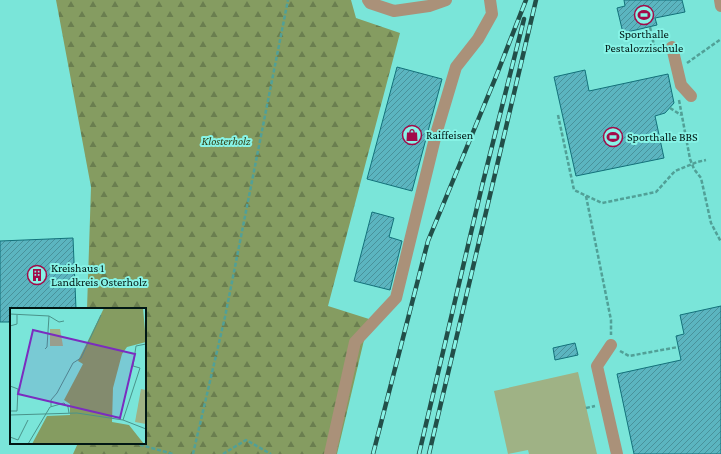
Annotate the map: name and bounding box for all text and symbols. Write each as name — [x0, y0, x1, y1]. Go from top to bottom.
sports icon: Sporthalle Pestalozzischule — [633, 4, 655, 26]
place label: Sporthalle Pestalozzischule — [605, 27, 683, 55]
shop icon: Raiffeisen — [401, 124, 423, 146]
sports icon: Sporthalle BBS — [602, 126, 624, 148]
place label: Raiffeisen — [426, 128, 474, 142]
place label: Sporthalle BBS — [627, 130, 698, 144]
park label: Klosterholz — [201, 134, 251, 148]
place label: Kreishaus 1 Landkreis Osterholz — [51, 261, 147, 289]
building icon: Kreishaus 1 Landkreis Osterholz — [26, 264, 48, 286]
inset map — [10, 308, 146, 444]

